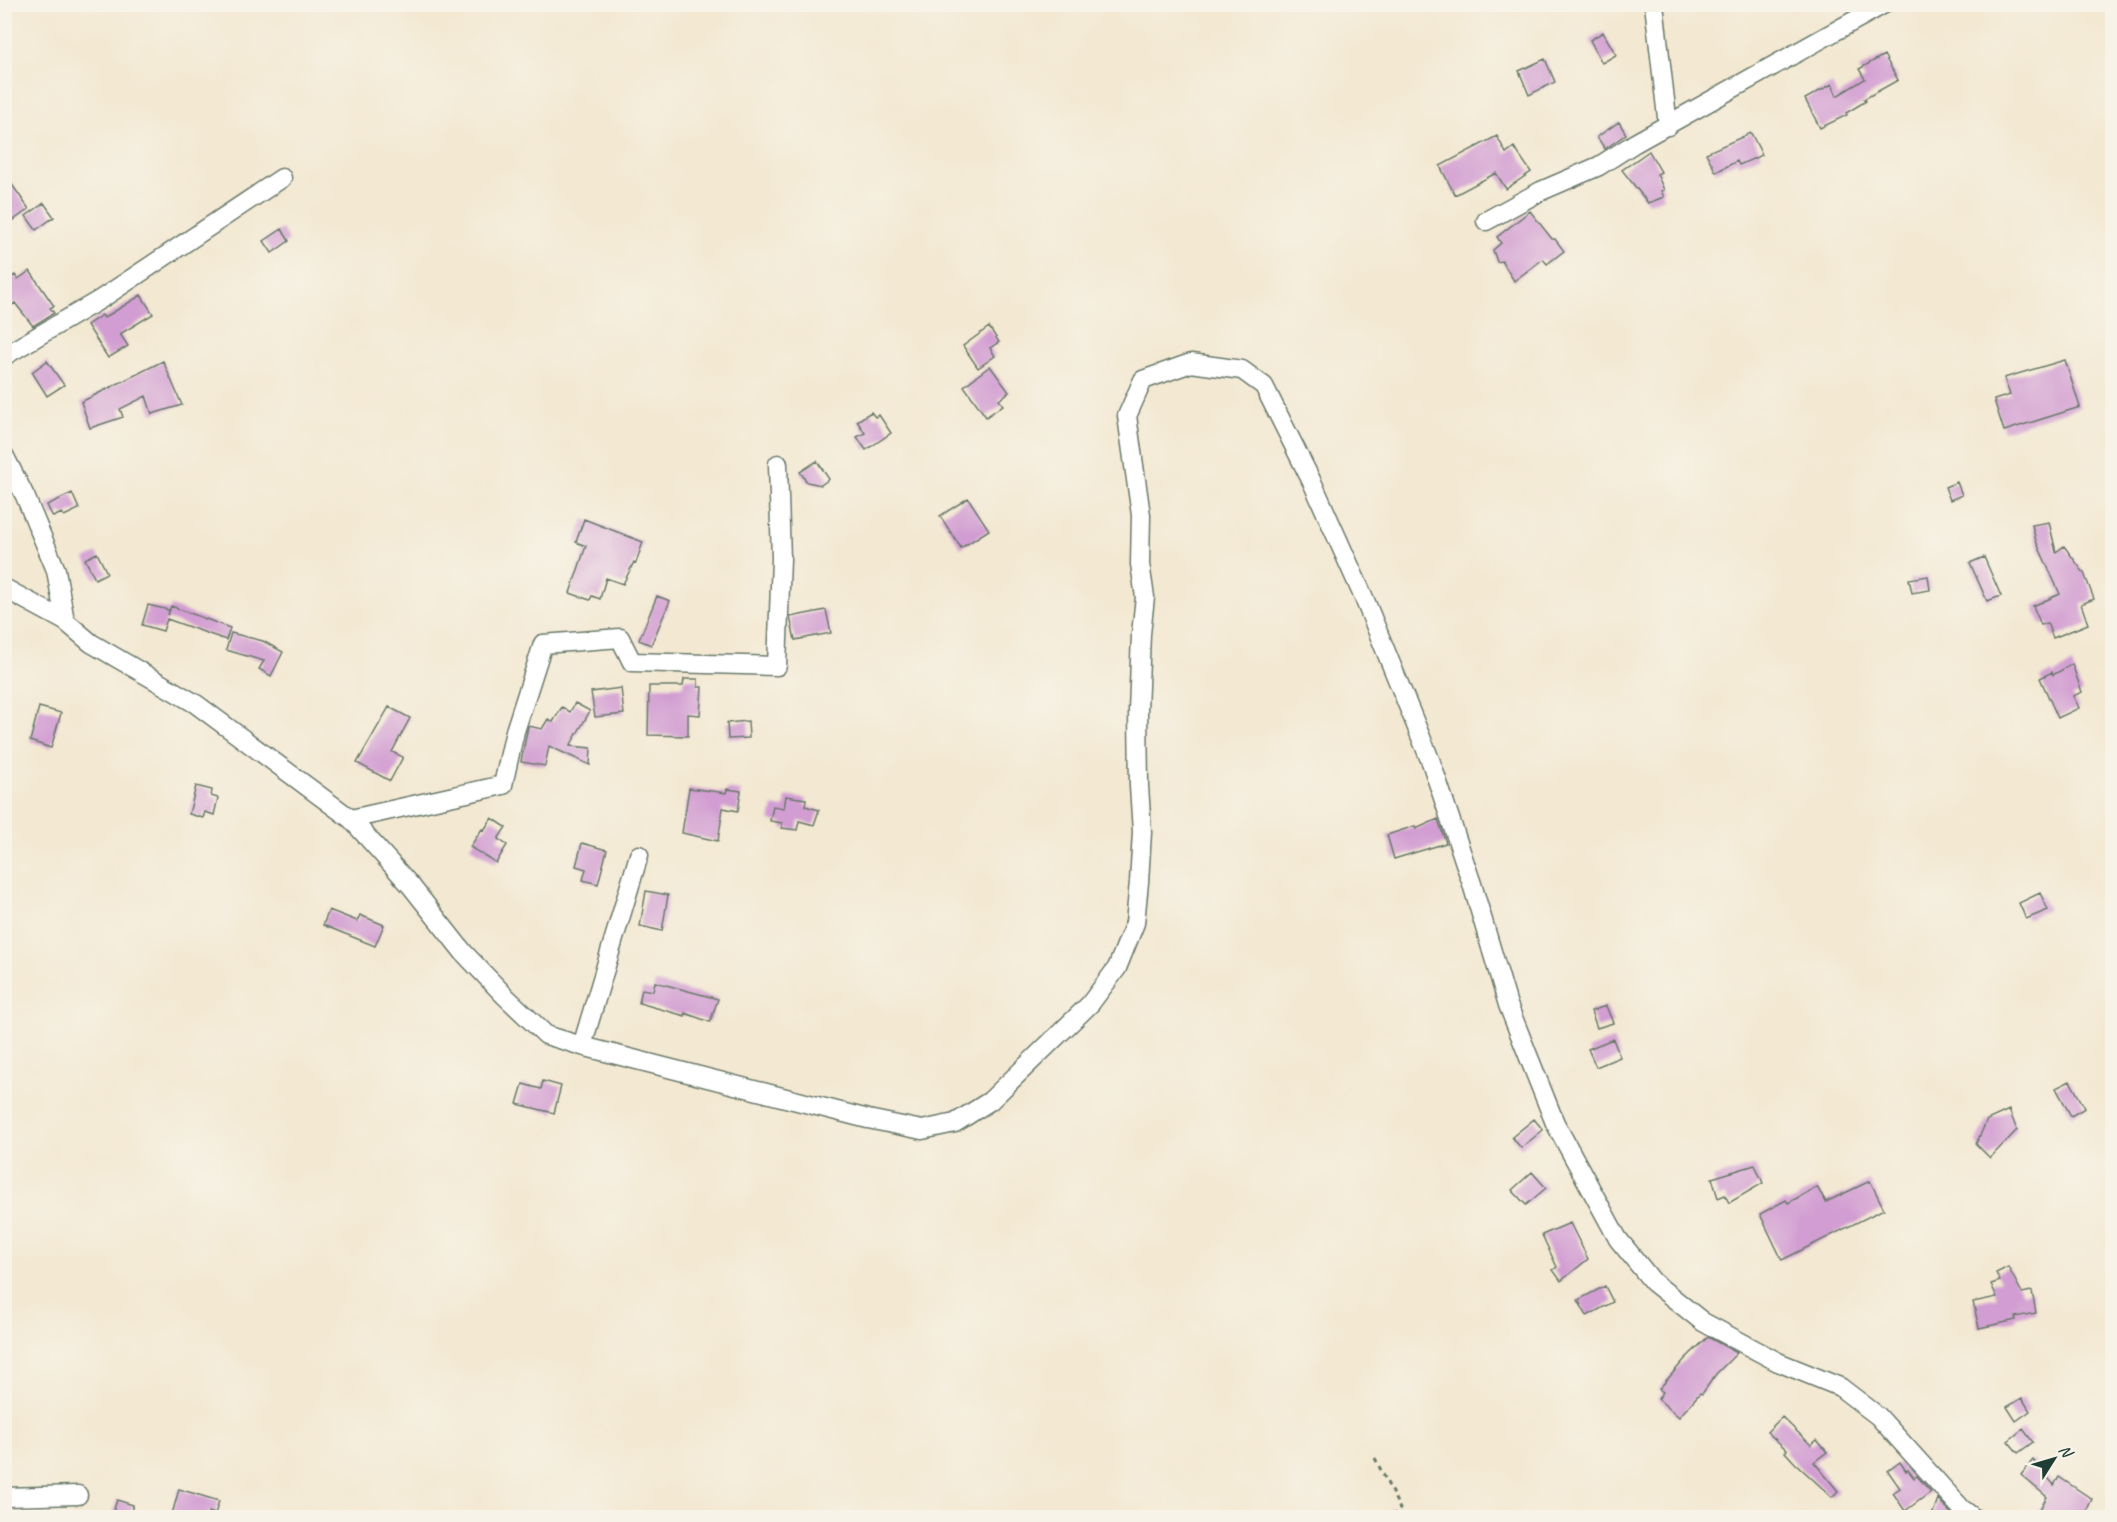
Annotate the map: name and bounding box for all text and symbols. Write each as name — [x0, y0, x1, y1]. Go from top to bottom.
north arrow — [2024, 1429, 2084, 1489]
text: N — [2054, 1441, 2078, 1463]

